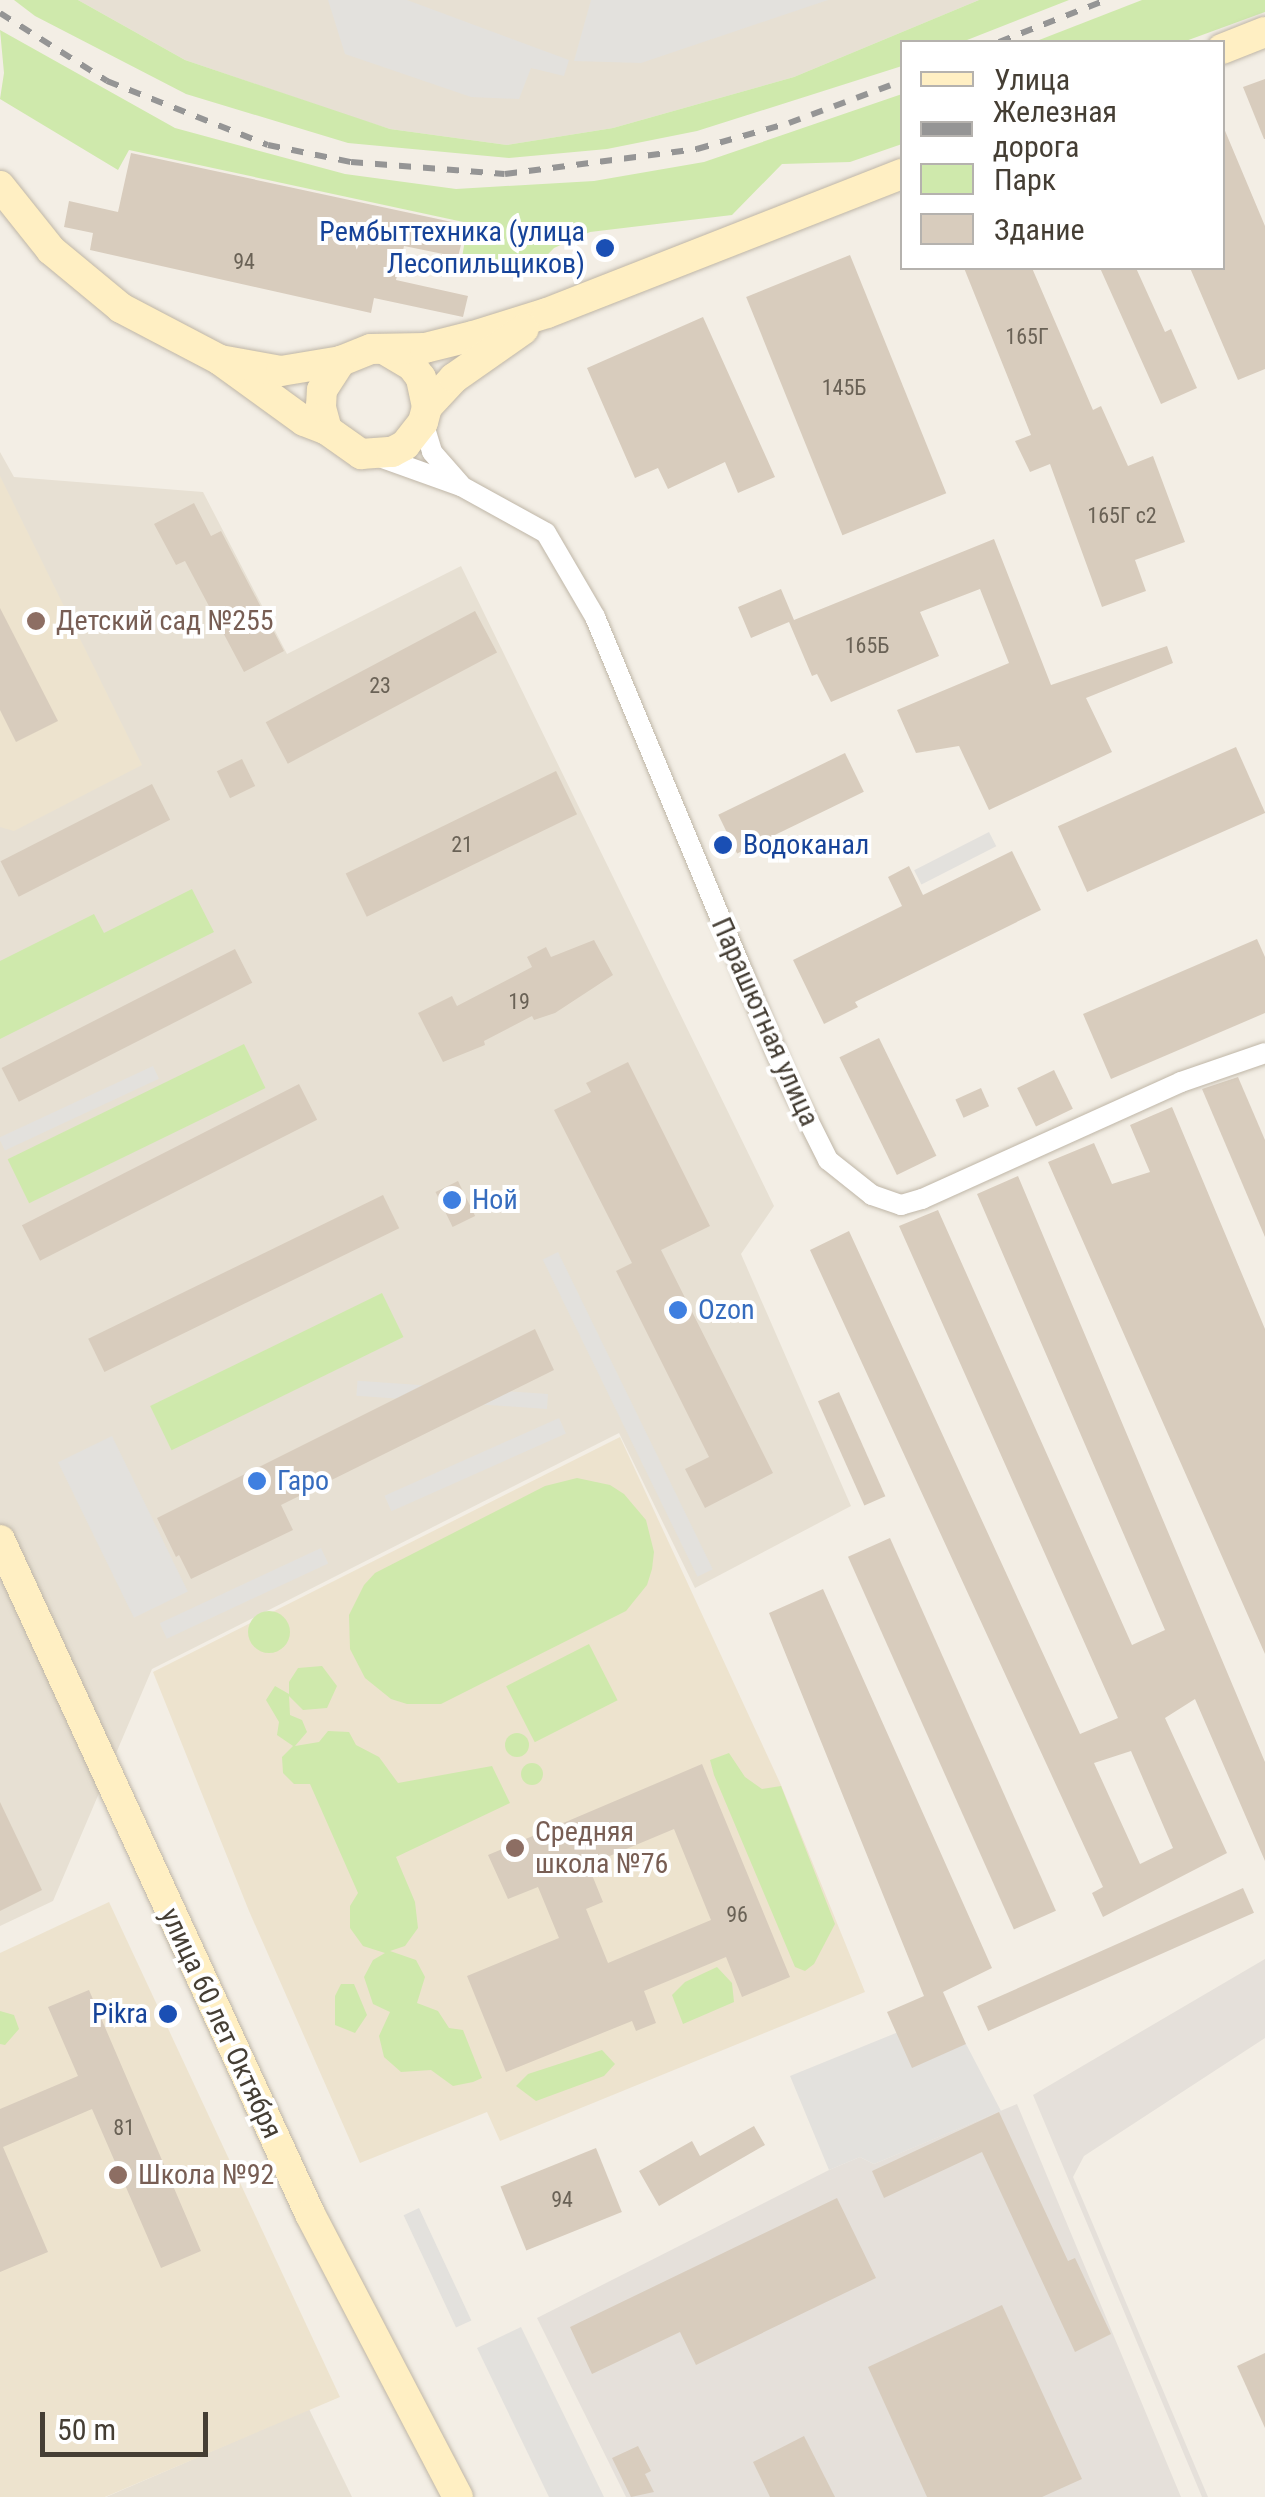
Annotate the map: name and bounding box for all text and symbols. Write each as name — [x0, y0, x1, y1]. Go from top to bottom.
legend — [900, 40, 1225, 270]
text: Улица — [994, 62, 1070, 97]
text: Железная дорога — [993, 94, 1117, 164]
text: Парк — [994, 162, 1056, 197]
text: Здание — [994, 212, 1085, 247]
place label: Рембыттехника (улица Лесопильщиков) — [319, 215, 585, 281]
marker: Рембыттехника (улица Лесопильщиков) — [594, 237, 616, 259]
house number: 94 — [233, 249, 255, 275]
house number: 165Г — [1005, 324, 1049, 350]
house number: 145Б — [822, 375, 866, 401]
house number: 165Г с2 — [1087, 503, 1157, 529]
place label: Детский сад №255 — [56, 604, 274, 638]
marker: Детский сад №255 — [25, 610, 47, 632]
house number: 165Б — [845, 633, 889, 659]
house number: 23 — [369, 673, 391, 699]
place label: Водоканал — [743, 828, 869, 862]
house number: 21 — [451, 832, 473, 858]
marker: Водоканал — [712, 834, 734, 856]
street label: Парашютная улица — [704, 913, 826, 1131]
house number: 19 — [508, 989, 530, 1015]
place label: Ной — [472, 1183, 518, 1217]
marker: Ной — [441, 1189, 463, 1211]
place label: Ozon — [698, 1293, 755, 1327]
marker: Ozon — [667, 1299, 689, 1321]
place label: Гаро — [277, 1464, 329, 1498]
marker: Гаро — [246, 1470, 268, 1492]
place label: Средняя школа №76 — [535, 1815, 668, 1881]
marker: Средняя школа №76 — [504, 1837, 526, 1859]
house number: 96 — [726, 1902, 748, 1928]
street label: улица 60 лет Октября — [153, 1903, 289, 2143]
place label: Pikra — [92, 1997, 148, 2031]
marker: Pikra — [157, 2003, 179, 2025]
house number: 81 — [113, 2115, 135, 2141]
place label: Школа №92 — [138, 2158, 274, 2192]
marker: Школа №92 — [107, 2164, 129, 2186]
house number: 94 — [551, 2187, 573, 2213]
scale bar — [45, 2392, 212, 2454]
text: 50 m — [57, 2412, 116, 2447]

